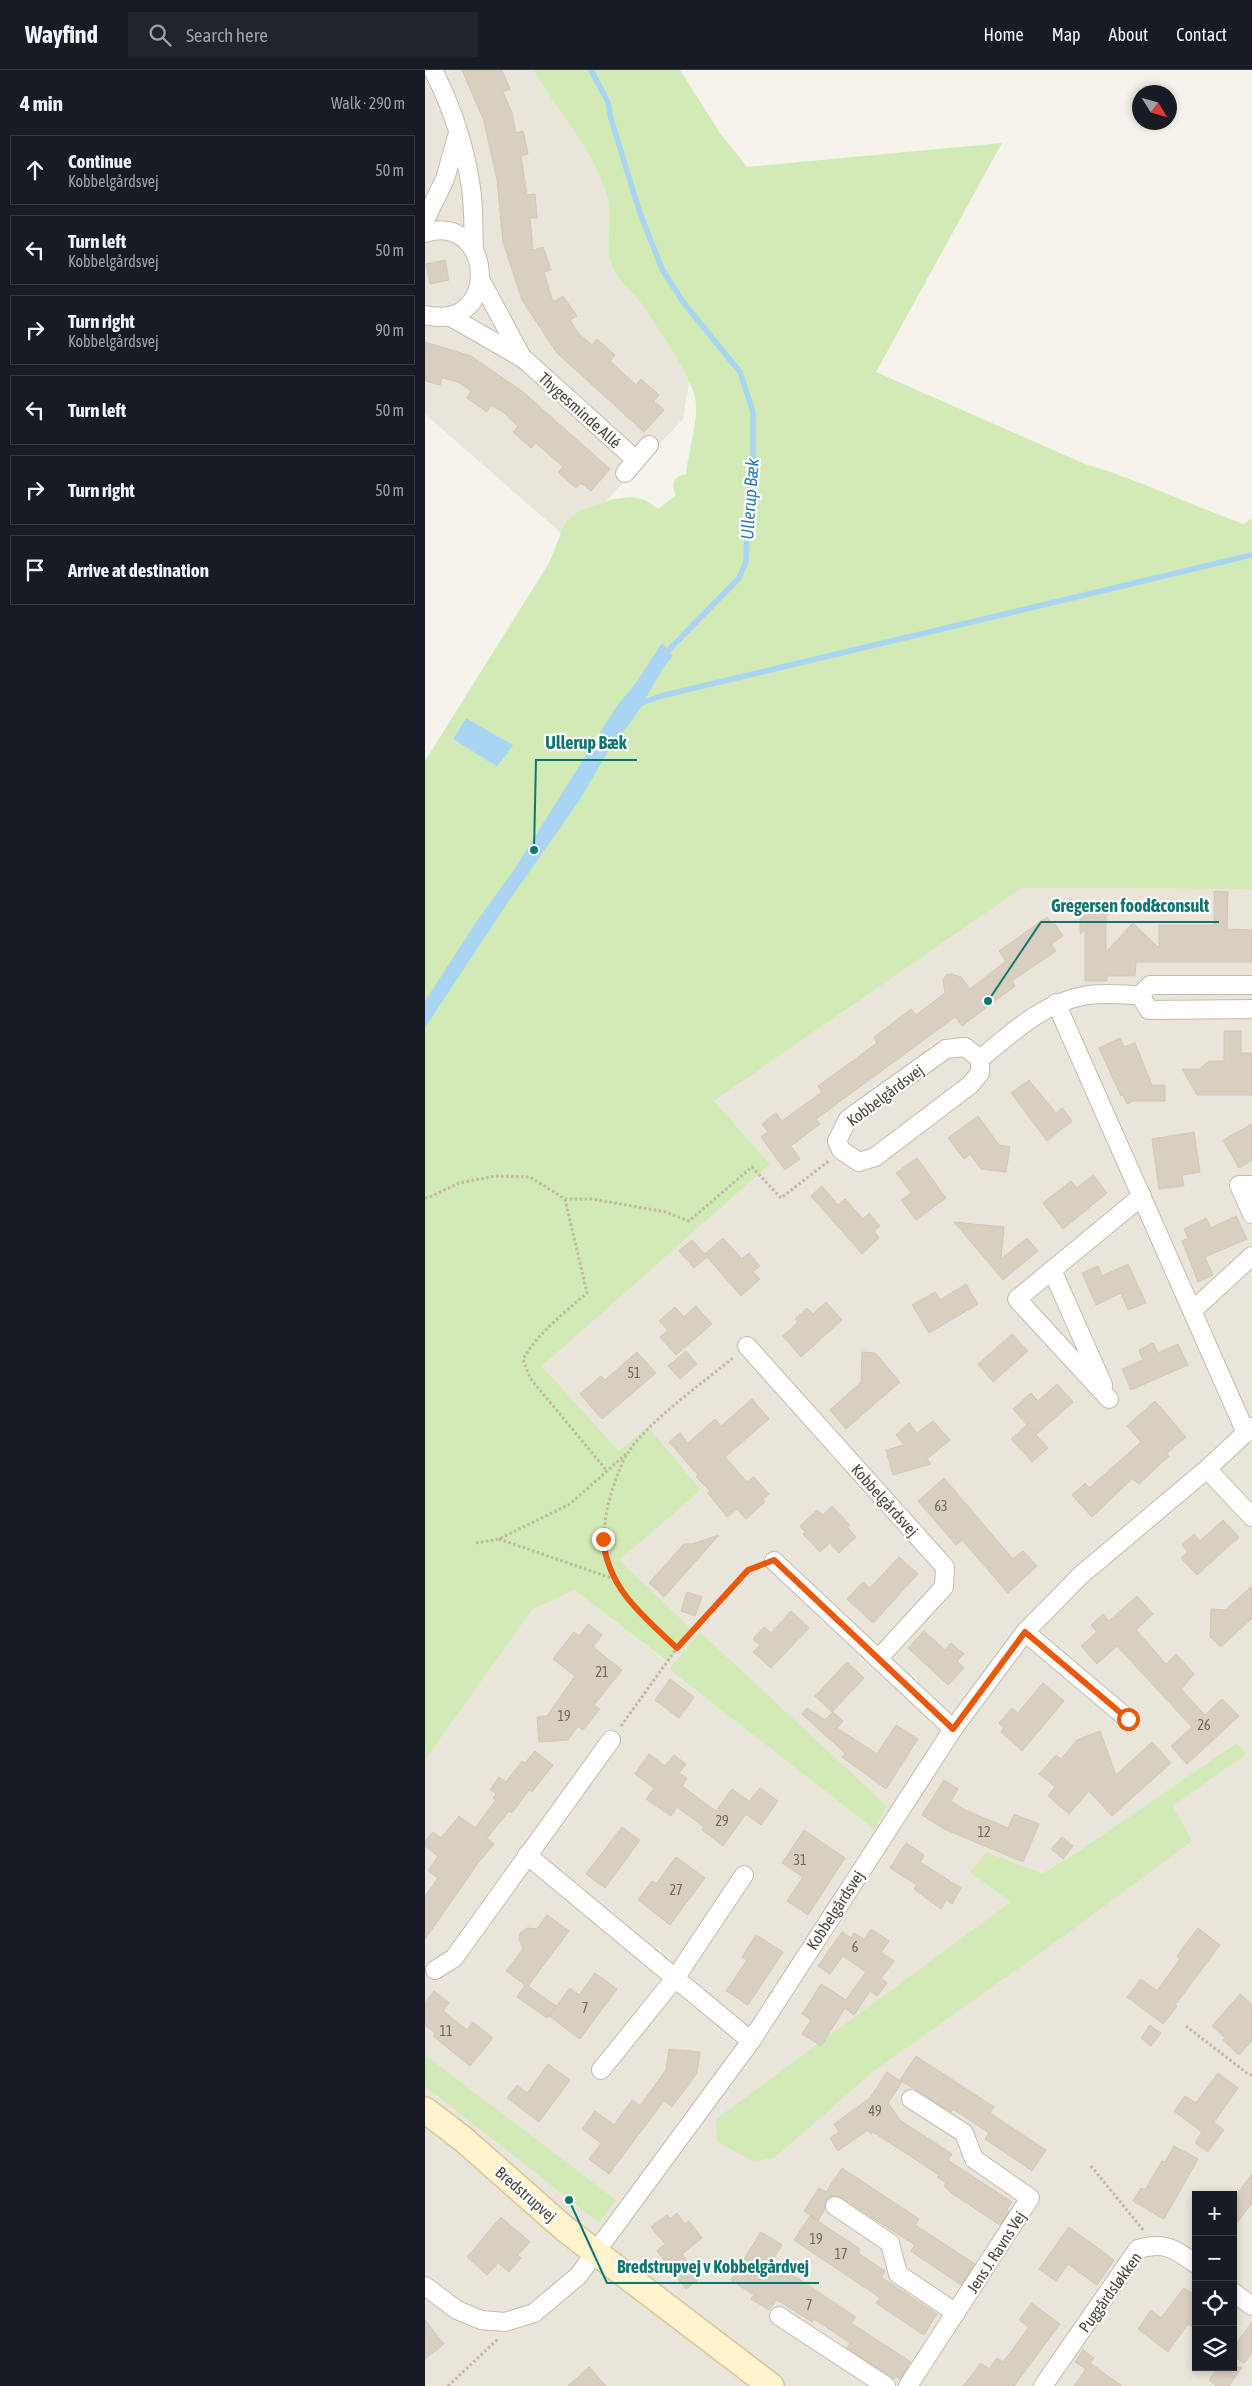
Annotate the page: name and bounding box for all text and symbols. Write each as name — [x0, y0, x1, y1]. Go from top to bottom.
search box — [128, 12, 478, 57]
text: Wayfind — [25, 21, 98, 48]
icon: search — [146, 21, 174, 49]
text: Search here — [186, 24, 268, 46]
text: Home — [984, 24, 1024, 45]
text: Map — [1052, 24, 1081, 45]
text: About — [1109, 24, 1148, 45]
text: Contact — [1176, 24, 1227, 45]
north arrow — [1132, 85, 1177, 130]
text: 4 min — [20, 91, 63, 115]
text: Walk · 290 m — [331, 94, 405, 112]
text: Continue — [68, 150, 132, 172]
icon: ahead — [21, 156, 49, 184]
text: 50 m — [375, 161, 404, 179]
text: Kobbelgårdsvej — [68, 172, 159, 190]
text: Turn left — [68, 230, 126, 252]
icon: left — [21, 236, 49, 264]
text: 50 m — [375, 241, 404, 259]
text: Kobbelgårdsvej — [68, 252, 159, 270]
text: Turn right — [68, 310, 135, 332]
icon: right — [21, 316, 49, 344]
text: 90 m — [375, 321, 404, 339]
text: Kobbelgårdsvej — [68, 332, 159, 350]
street label: Thygesminde Allé — [535, 369, 625, 452]
icon: left — [21, 396, 49, 424]
text: Turn left — [68, 399, 126, 421]
text: 50 m — [375, 401, 404, 419]
water label: Ullerup Bæk — [736, 457, 763, 540]
icon: right — [21, 476, 49, 504]
text: Turn right — [68, 479, 135, 501]
text: 50 m — [375, 481, 404, 499]
icon: arrive — [21, 556, 49, 584]
text: Arrive at destination — [68, 559, 209, 581]
callout: Ullerup Bæk — [536, 727, 637, 760]
text: Ullerup Bæk — [545, 732, 628, 753]
callout: Gregersen food&consult — [1041, 889, 1219, 922]
text: Gregersen food&consult — [1051, 895, 1210, 916]
street label: Kobbelgårdsvej — [843, 1060, 927, 1130]
house number: 51 — [627, 1365, 641, 1381]
street label: Kobbelgårdsvej — [847, 1460, 922, 1540]
house number: 63 — [934, 1498, 948, 1514]
route end — [592, 1528, 615, 1551]
house number: 21 — [595, 1664, 609, 1680]
house number: 19 — [557, 1708, 571, 1724]
route start — [1117, 1708, 1140, 1731]
house number: 26 — [1197, 1717, 1211, 1733]
house number: 29 — [715, 1813, 729, 1829]
house number: 12 — [977, 1824, 991, 1840]
house number: 31 — [793, 1852, 807, 1868]
street label: Kobbelgårdsvej — [803, 1867, 868, 1954]
house number: 27 — [669, 1882, 683, 1898]
house number: 6 — [852, 1939, 859, 1955]
house number: 7 — [582, 2000, 588, 2016]
house number: 11 — [439, 2023, 453, 2039]
house number: 49 — [868, 2103, 882, 2119]
street label: Bredstrupvej — [491, 2163, 560, 2226]
map controls — [1192, 2191, 1237, 2371]
button: + — [1192, 2191, 1237, 2236]
street label: Jens J. Ravns Vej — [963, 2208, 1030, 2297]
house number: 19 — [809, 2231, 823, 2247]
button: − — [1192, 2236, 1237, 2281]
house number: 17 — [834, 2246, 848, 2262]
street label: Puggårdsløkken — [1075, 2248, 1146, 2336]
callout: Bredstrupvej v Kobbelgårdvej — [607, 2250, 819, 2283]
text: Bredstrupvej v Kobbelgårdvej — [617, 2256, 809, 2277]
button: locate — [1192, 2281, 1237, 2326]
house number: 7 — [806, 2297, 812, 2313]
button: layers — [1192, 2326, 1237, 2371]

